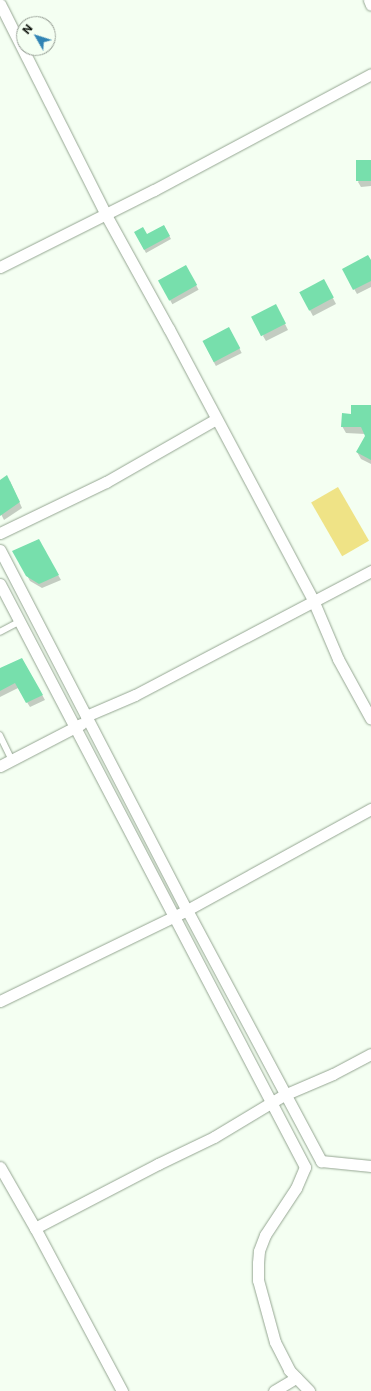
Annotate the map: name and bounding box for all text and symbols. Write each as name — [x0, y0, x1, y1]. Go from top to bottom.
north arrow — [16, 16, 56, 56]
text: N — [19, 21, 36, 37]

